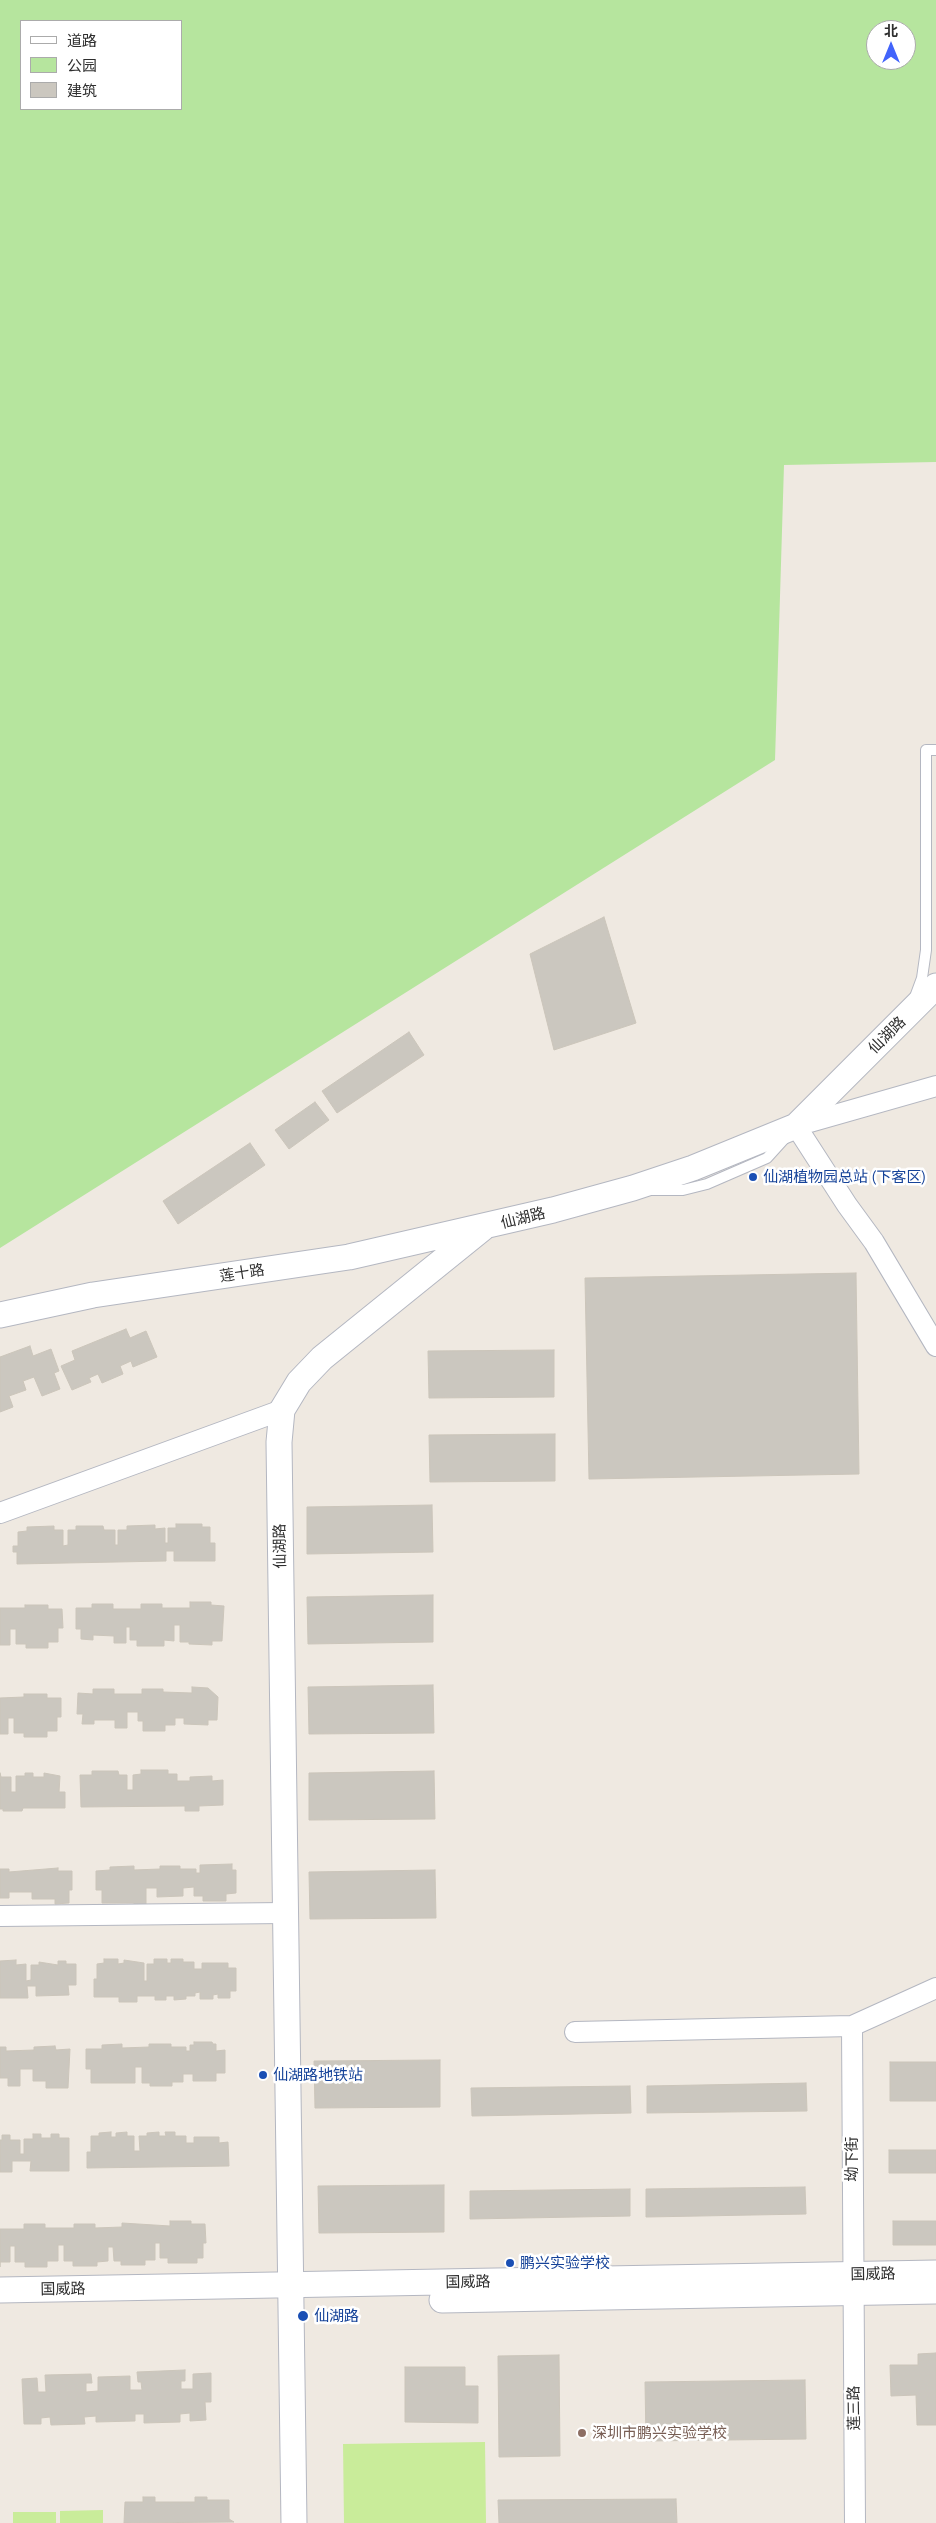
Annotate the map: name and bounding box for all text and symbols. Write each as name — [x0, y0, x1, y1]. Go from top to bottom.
legend — [20, 20, 182, 110]
north arrow — [866, 20, 916, 70]
text: 北 — [884, 23, 898, 39]
text: 道路 — [67, 32, 97, 49]
text: 公园 — [67, 57, 97, 74]
text: 建筑 — [67, 82, 97, 99]
street label: 仙湖路 — [865, 1013, 909, 1057]
place label: 仙湖植物园总站 (下客区) — [763, 1168, 926, 1186]
marker: 仙湖植物园总站 (下客区) — [747, 1171, 759, 1183]
street label: 仙湖路 — [499, 1204, 547, 1232]
street label: 莲十路 — [218, 1261, 266, 1285]
street label: 仙湖路 — [271, 1523, 289, 1569]
place label: 仙湖路地铁站 — [273, 2066, 363, 2084]
marker: 仙湖路地铁站 — [257, 2069, 269, 2081]
street label: 坳下街 — [843, 2137, 861, 2181]
place label: 鹏兴实验学校 — [520, 2254, 610, 2272]
marker: 鹏兴实验学校 — [504, 2257, 516, 2269]
street label: 国威路 — [850, 2265, 896, 2283]
street label: 国威路 — [445, 2273, 491, 2291]
street label: 国威路 — [40, 2280, 86, 2298]
place label: 仙湖路 — [314, 2307, 359, 2325]
marker: 仙湖路 — [296, 2309, 310, 2323]
street label: 莲三路 — [845, 2385, 863, 2431]
place label: 深圳市鹏兴实验学校 — [592, 2424, 727, 2442]
marker: 深圳市鹏兴实验学校 — [576, 2427, 588, 2439]

